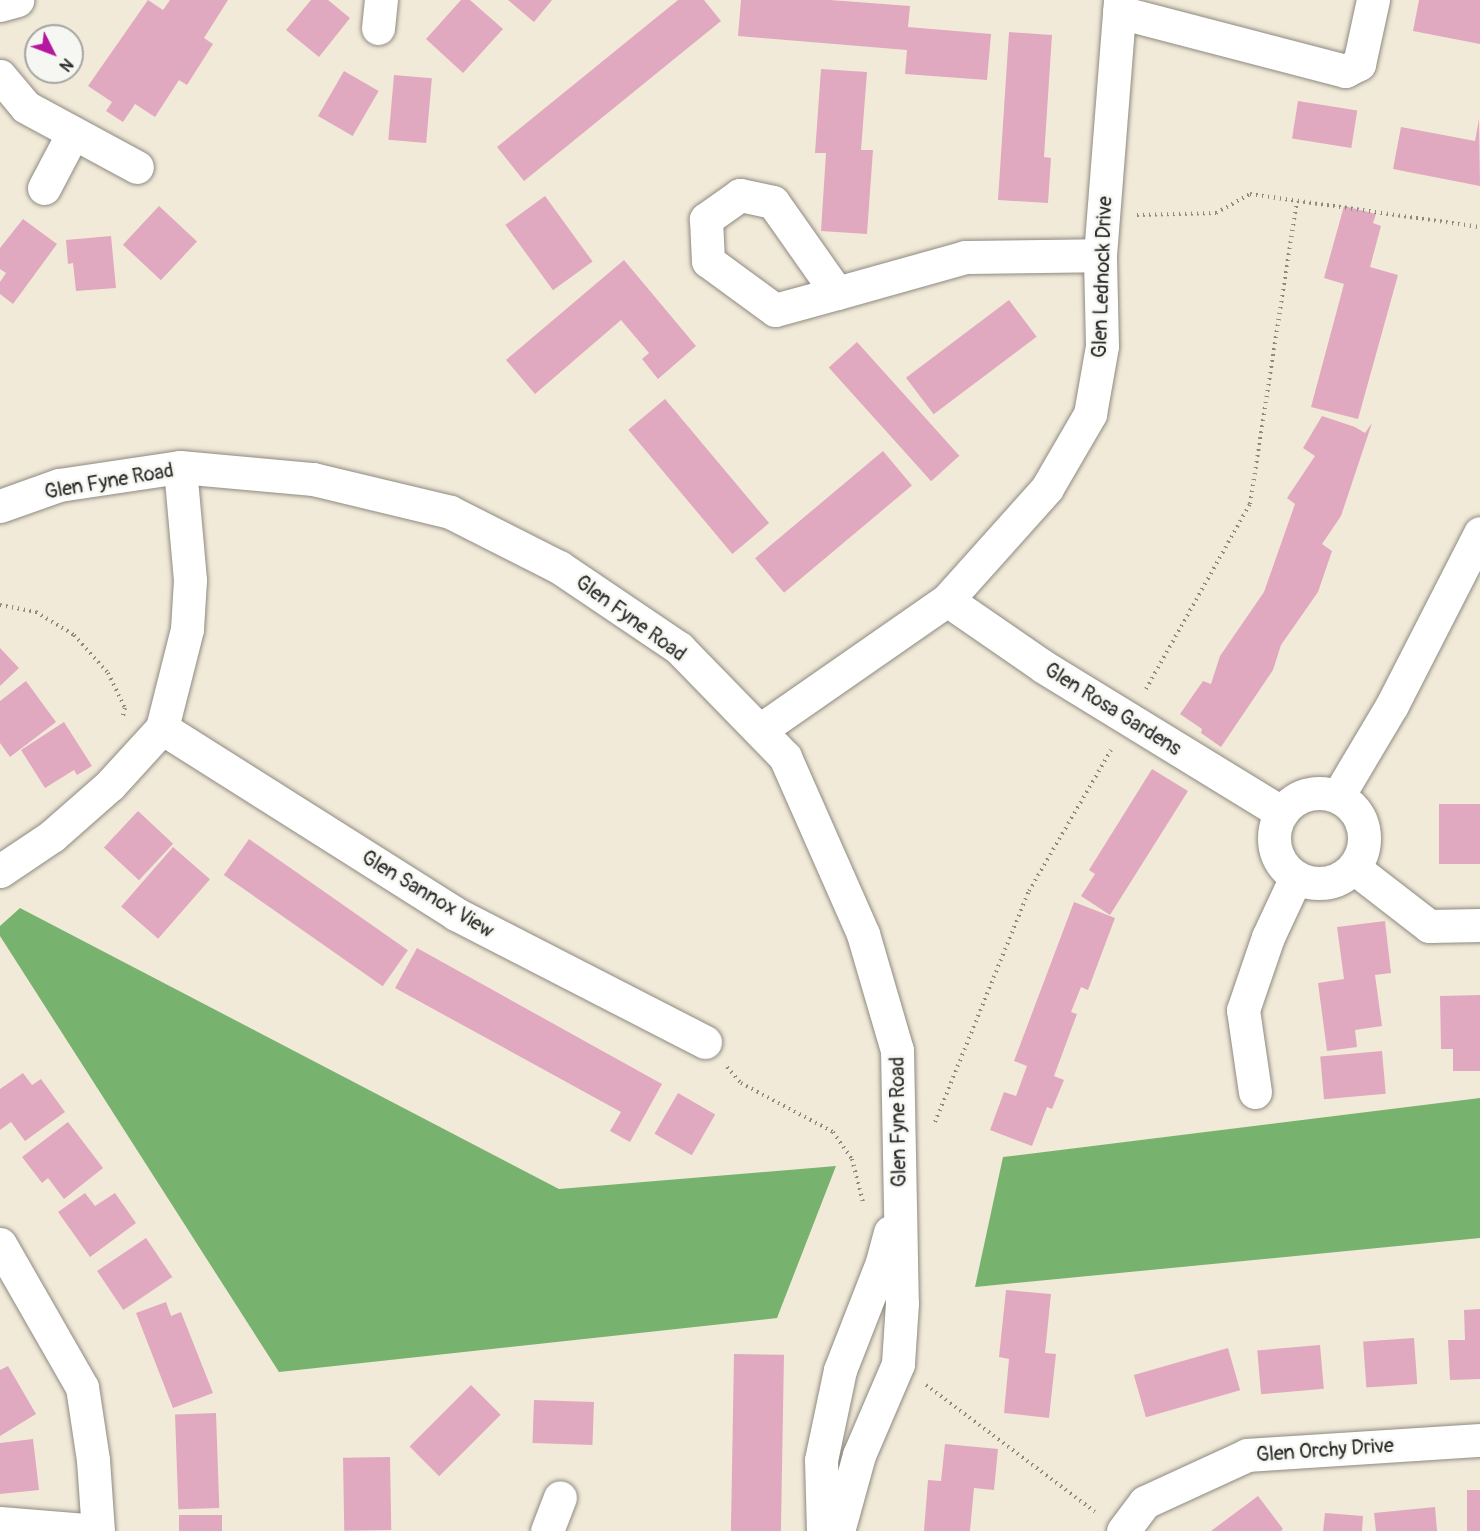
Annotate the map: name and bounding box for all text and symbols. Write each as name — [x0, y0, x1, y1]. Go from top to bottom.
north arrow — [24, 24, 84, 84]
text: N — [55, 54, 77, 75]
street label: Glen Lednock Drive — [1087, 196, 1117, 358]
street label: Glen Fyne Road — [43, 458, 175, 504]
street label: Glen Fyne Road — [571, 570, 691, 666]
street label: Glen Rosa Gardens — [1040, 657, 1186, 761]
street label: Glen Sannox View — [357, 845, 499, 943]
street label: Glen Fyne Road — [885, 1057, 911, 1187]
street label: Glen Orchy Drive — [1255, 1433, 1395, 1467]

